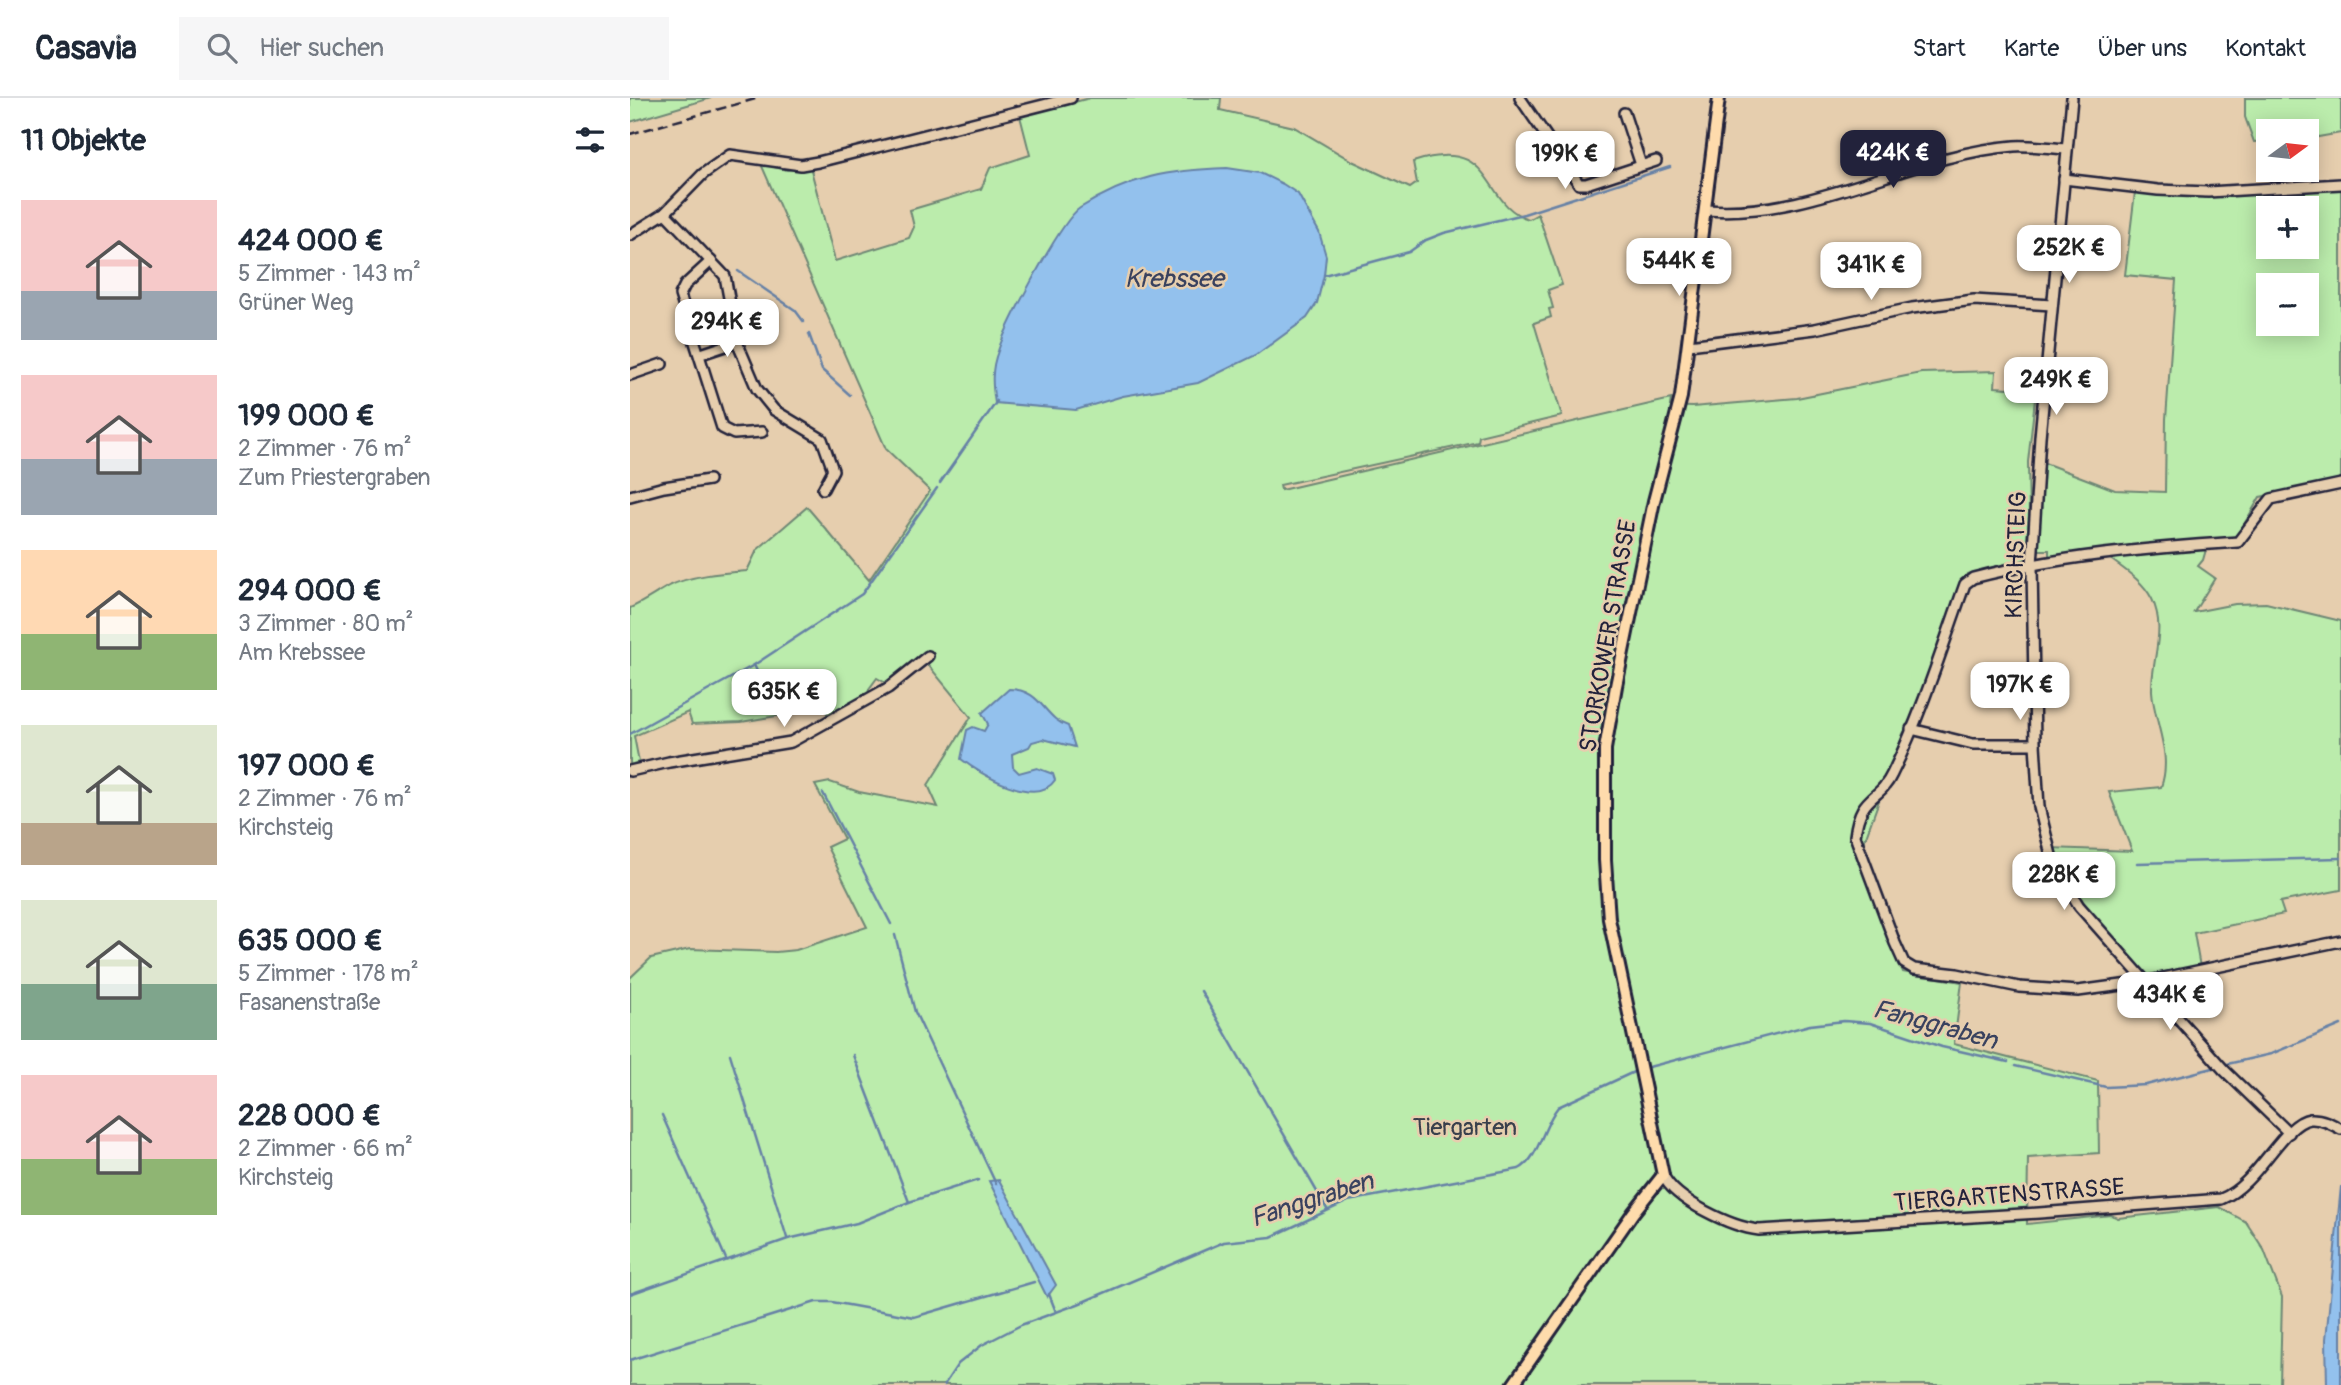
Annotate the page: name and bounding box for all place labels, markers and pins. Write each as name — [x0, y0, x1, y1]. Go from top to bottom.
pin: 424K € — [1836, 130, 1950, 190]
pin: 199K € — [1508, 132, 1622, 191]
pin: 252K € — [2012, 226, 2126, 285]
pin: 544K € — [1622, 238, 1736, 298]
pin: 341K € — [1814, 242, 1928, 302]
pin: 294K € — [670, 300, 784, 359]
pin: 249K € — [1999, 358, 2113, 417]
pin: 197K € — [1963, 662, 2077, 722]
pin: 635K € — [727, 670, 841, 729]
pin: 228K € — [2007, 852, 2121, 912]
pin: 434K € — [2113, 972, 2227, 1032]

